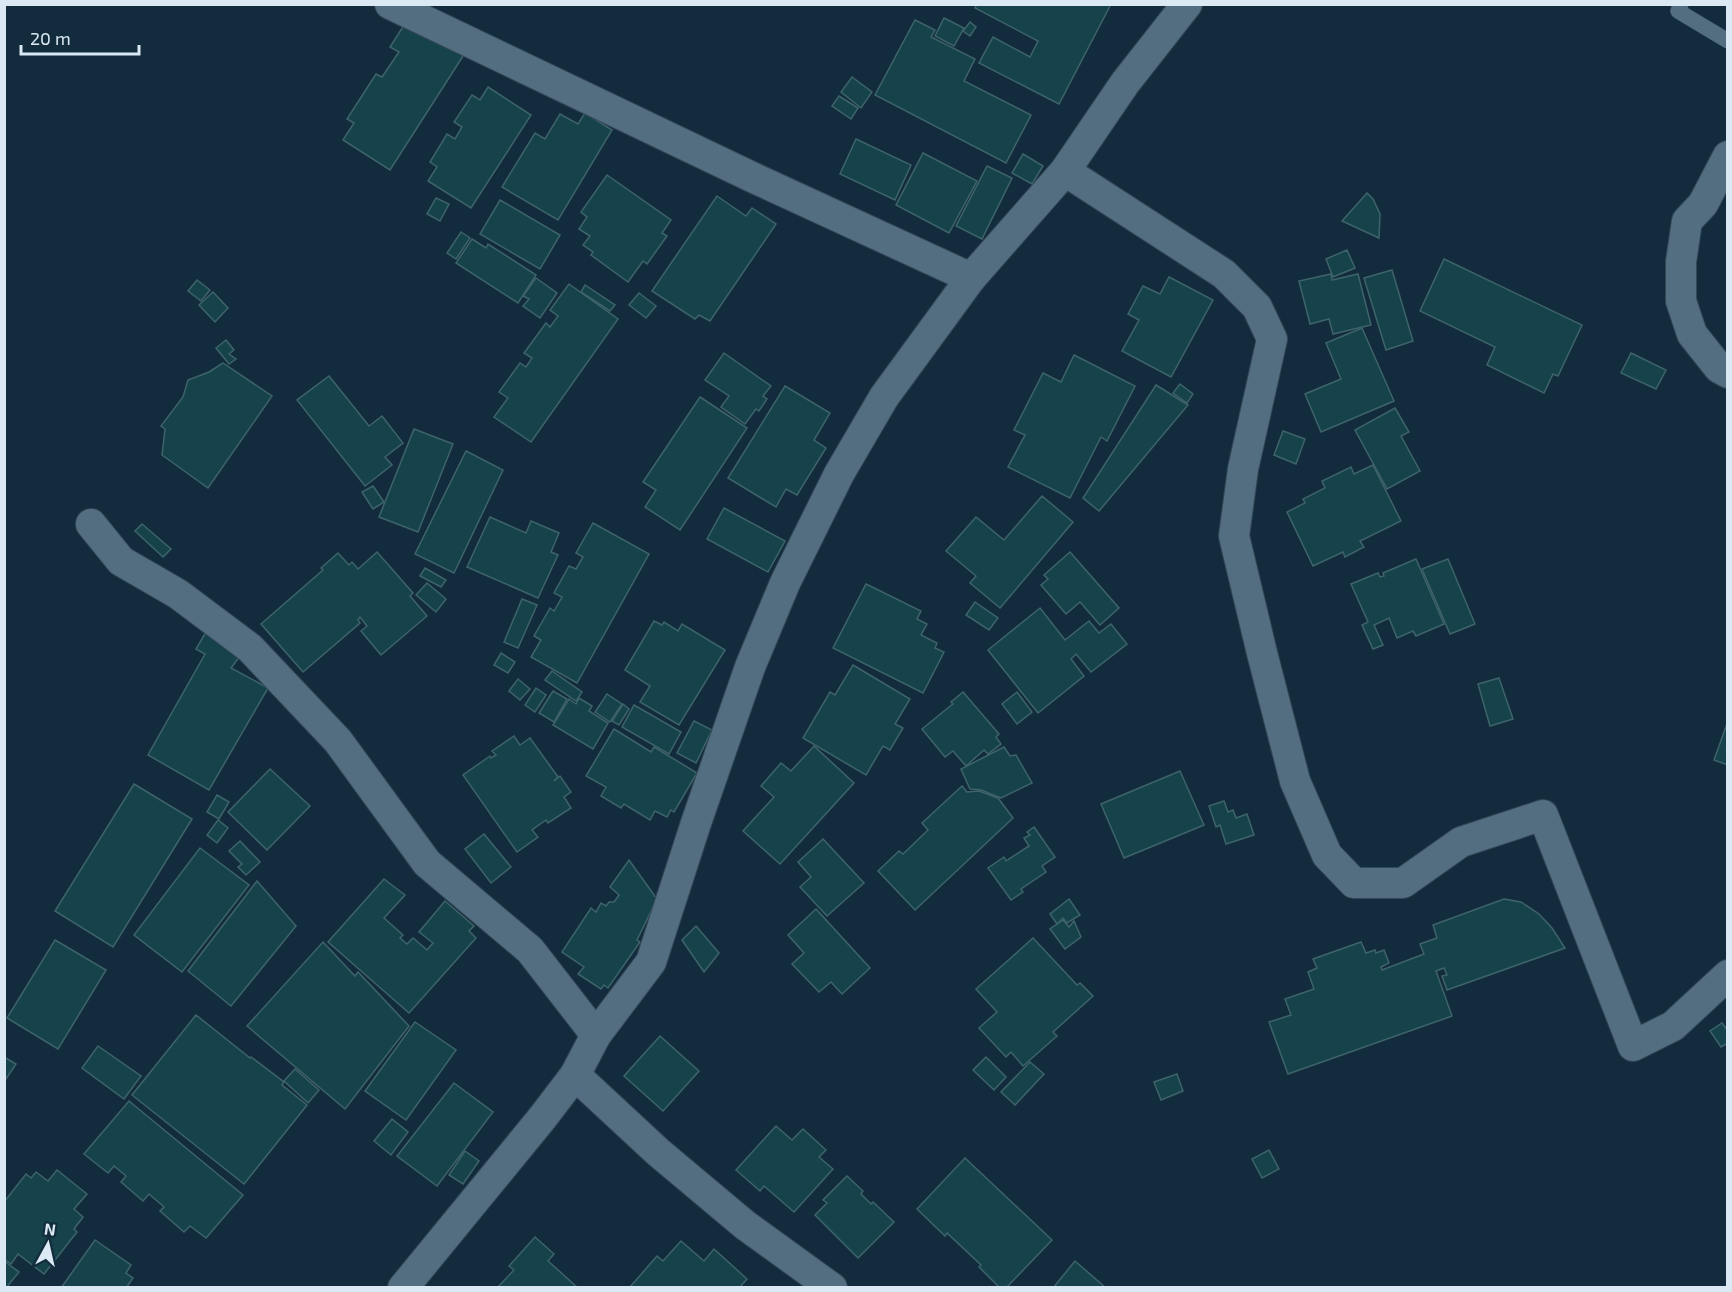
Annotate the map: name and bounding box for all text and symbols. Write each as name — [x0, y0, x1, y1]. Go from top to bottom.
scale bar — [21, 18, 140, 56]
text: 20 m — [30, 27, 71, 49]
north arrow — [18, 1214, 78, 1274]
text: N — [43, 1218, 57, 1239]

